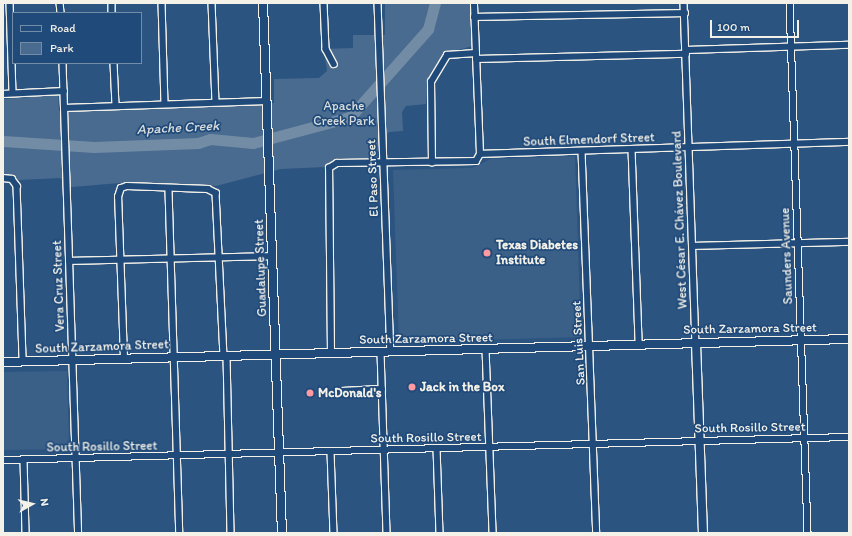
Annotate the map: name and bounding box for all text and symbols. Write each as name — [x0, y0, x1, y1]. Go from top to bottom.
legend — [12, 12, 142, 64]
scale bar — [712, 12, 801, 38]
text: 100 m — [717, 20, 750, 34]
text: Road — [50, 21, 76, 35]
text: Park — [50, 41, 74, 55]
park label: Apache Creek Park — [314, 99, 374, 130]
water label: Apache Creek — [137, 117, 219, 139]
street label: South Elmendorf Street — [523, 130, 655, 150]
street label: West César E. Chávez Boulevard — [669, 130, 691, 310]
street label: El Paso Street — [364, 139, 382, 217]
street label: Saunders Avenue — [778, 208, 796, 304]
street label: Guadalupe Street — [252, 219, 270, 317]
place label: Texas Diabetes Institute — [496, 238, 578, 269]
street label: Vera Cruz Street — [50, 240, 68, 332]
marker: Texas Diabetes Institute — [481, 247, 493, 259]
street label: San Luis Street — [569, 300, 589, 386]
street label: South Zarzamora Street — [683, 320, 817, 338]
street label: South Zarzamora Street — [359, 330, 493, 348]
street label: South Zarzamora Street — [35, 337, 169, 357]
place label: Jack in the Box — [420, 379, 504, 395]
marker: Jack in the Box — [407, 382, 417, 392]
place label: McDonald's — [318, 385, 382, 401]
marker: McDonald's — [305, 388, 315, 398]
street label: South Rosillo Street — [695, 419, 805, 437]
street label: South Rosillo Street — [371, 429, 481, 447]
street label: South Rosillo Street — [47, 438, 157, 456]
north arrow — [12, 484, 52, 524]
text: N — [37, 498, 51, 507]

